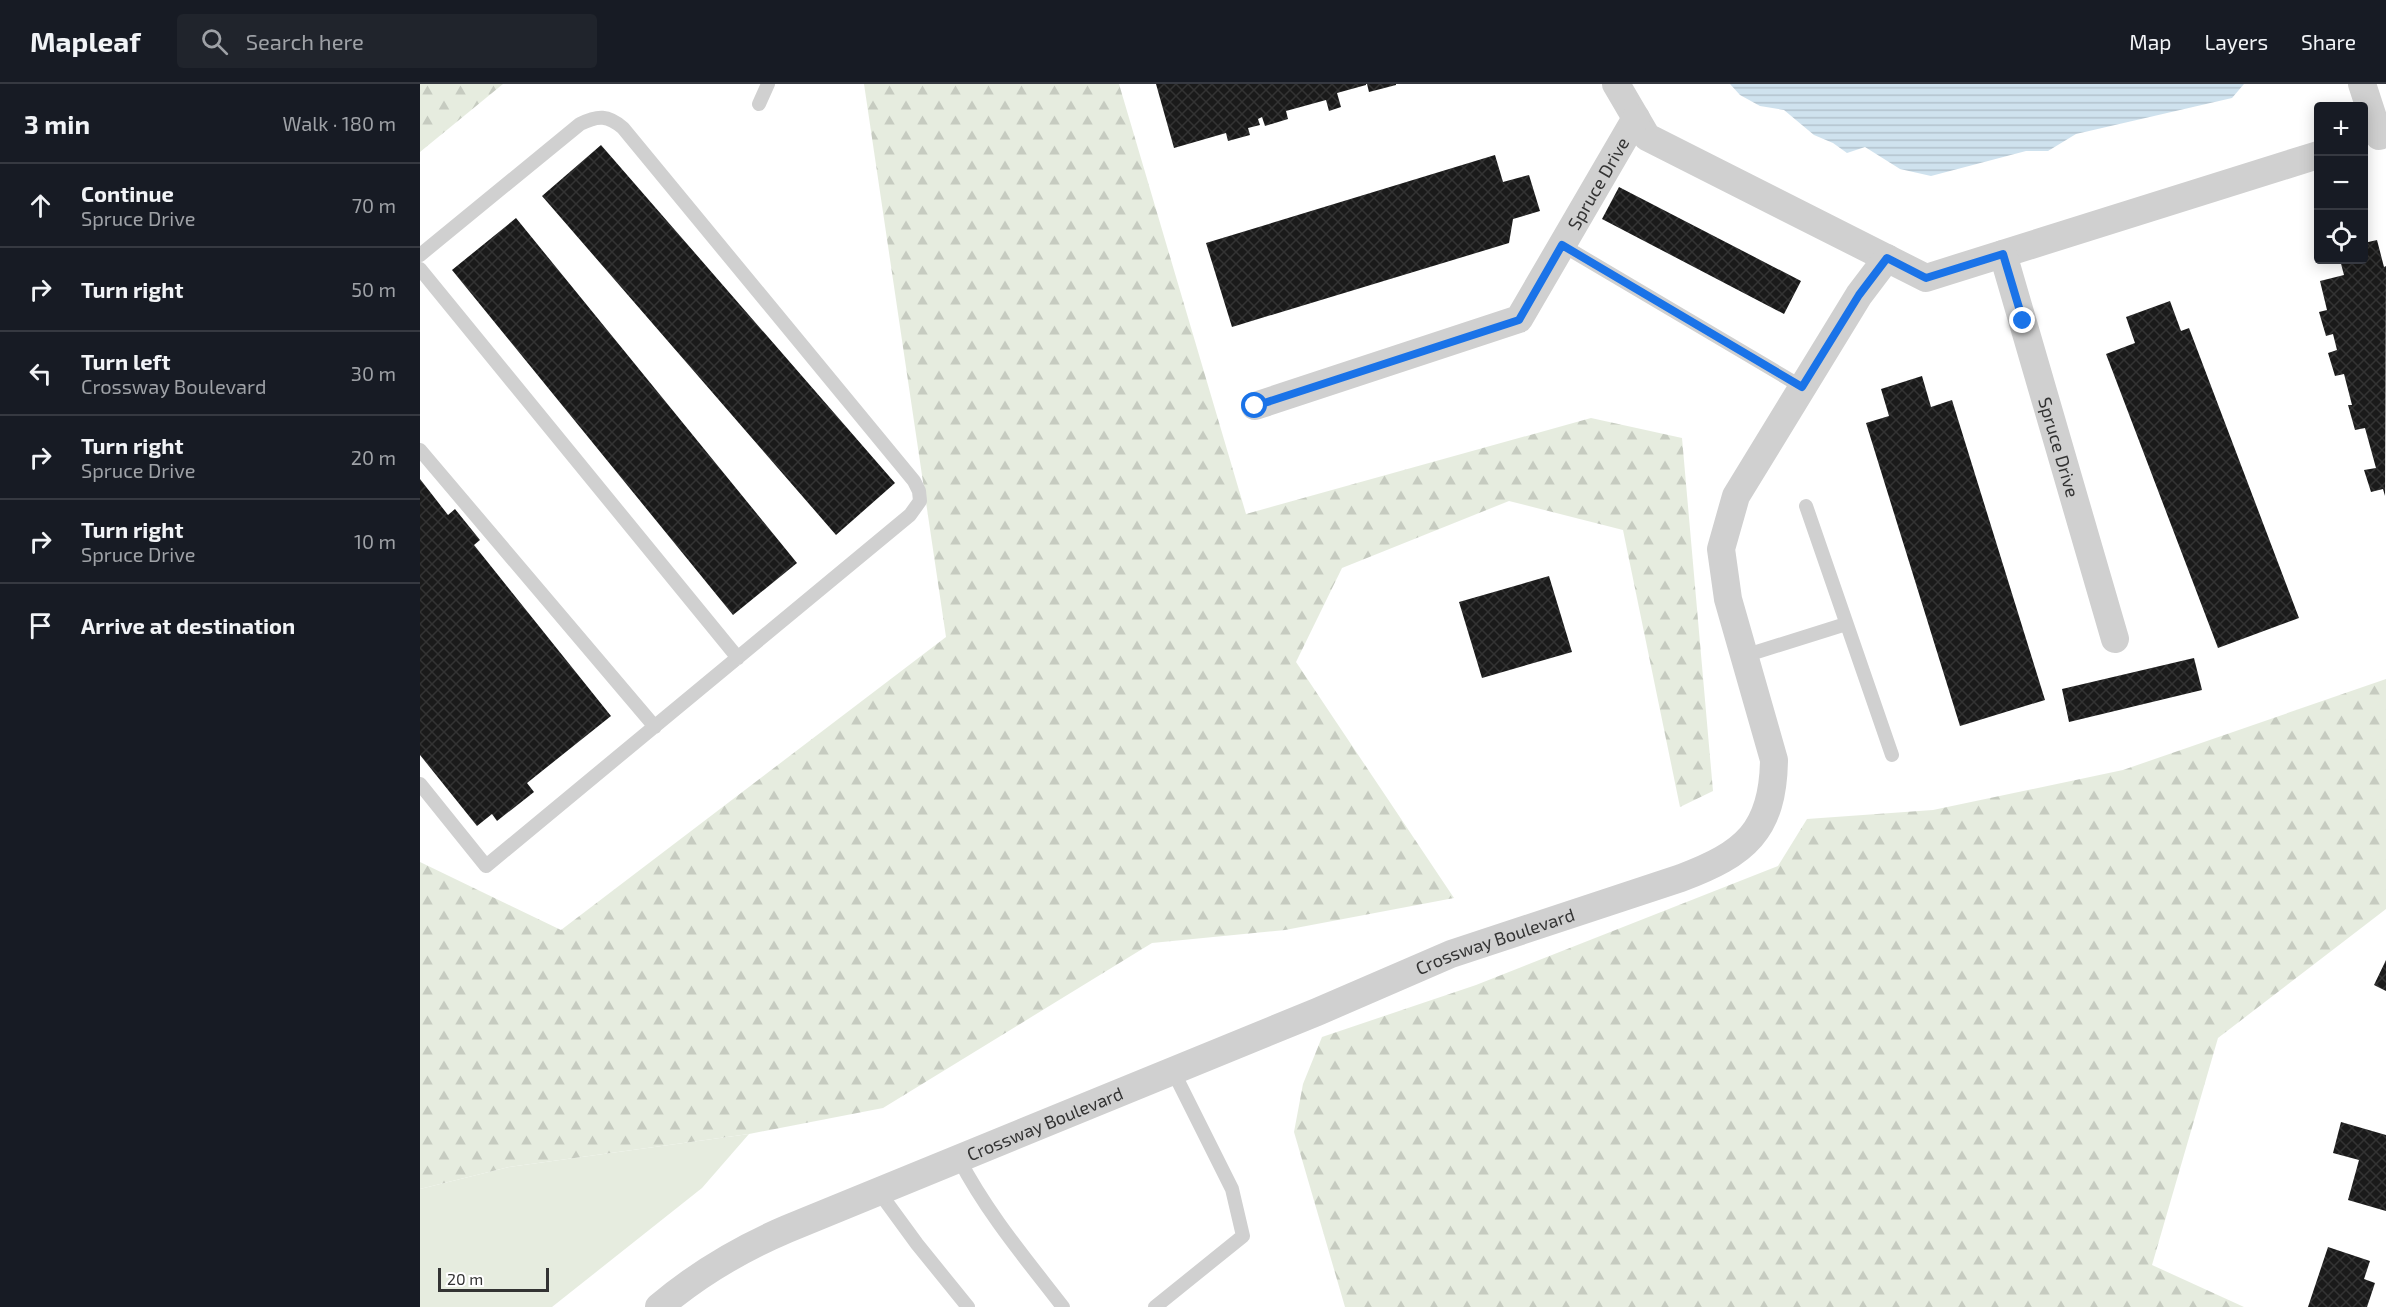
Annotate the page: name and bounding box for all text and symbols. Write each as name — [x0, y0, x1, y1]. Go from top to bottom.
search box — [177, 14, 597, 68]
text: Mapleaf — [30, 24, 141, 58]
icon: search — [198, 25, 231, 58]
text: Search here — [246, 28, 364, 54]
text: Map — [2129, 29, 2171, 54]
text: Layers — [2204, 29, 2268, 54]
text: Share — [2301, 29, 2356, 54]
map controls — [2314, 102, 2368, 264]
button: + — [2314, 102, 2368, 156]
text: 3 min — [24, 108, 90, 139]
text: Walk · 180 m — [283, 111, 396, 135]
street label: Spruce Drive — [1563, 133, 1633, 233]
button: − — [2314, 156, 2368, 210]
text: Continue — [81, 180, 174, 206]
icon: ahead — [24, 189, 57, 222]
text: 70 m — [352, 193, 396, 217]
text: Spruce Drive — [81, 206, 196, 230]
button: locate — [2314, 210, 2368, 264]
icon: right — [24, 273, 57, 306]
text: Turn right — [81, 276, 183, 302]
text: 50 m — [351, 277, 396, 301]
route end — [2009, 307, 2035, 333]
text: Turn left — [81, 348, 170, 374]
icon: left — [24, 357, 57, 390]
text: 30 m — [351, 361, 396, 385]
text: Crossway Boulevard — [81, 374, 266, 398]
route start — [1241, 392, 1267, 418]
street label: Spruce Drive — [2034, 394, 2084, 500]
text: Turn right — [81, 432, 183, 458]
icon: right — [24, 441, 57, 474]
text: 20 m — [351, 445, 396, 469]
text: Spruce Drive — [81, 458, 196, 482]
text: Turn right — [81, 516, 183, 542]
icon: right — [24, 525, 57, 558]
text: 10 m — [354, 529, 396, 553]
text: Spruce Drive — [81, 542, 196, 566]
icon: arrive — [24, 609, 57, 642]
text: Arrive at destination — [81, 612, 295, 638]
street label: Crossway Boulevard — [1412, 903, 1577, 979]
street label: Crossway Boulevard — [963, 1082, 1126, 1165]
scale bar — [438, 1265, 549, 1292]
text: 20 m — [447, 1269, 483, 1288]

